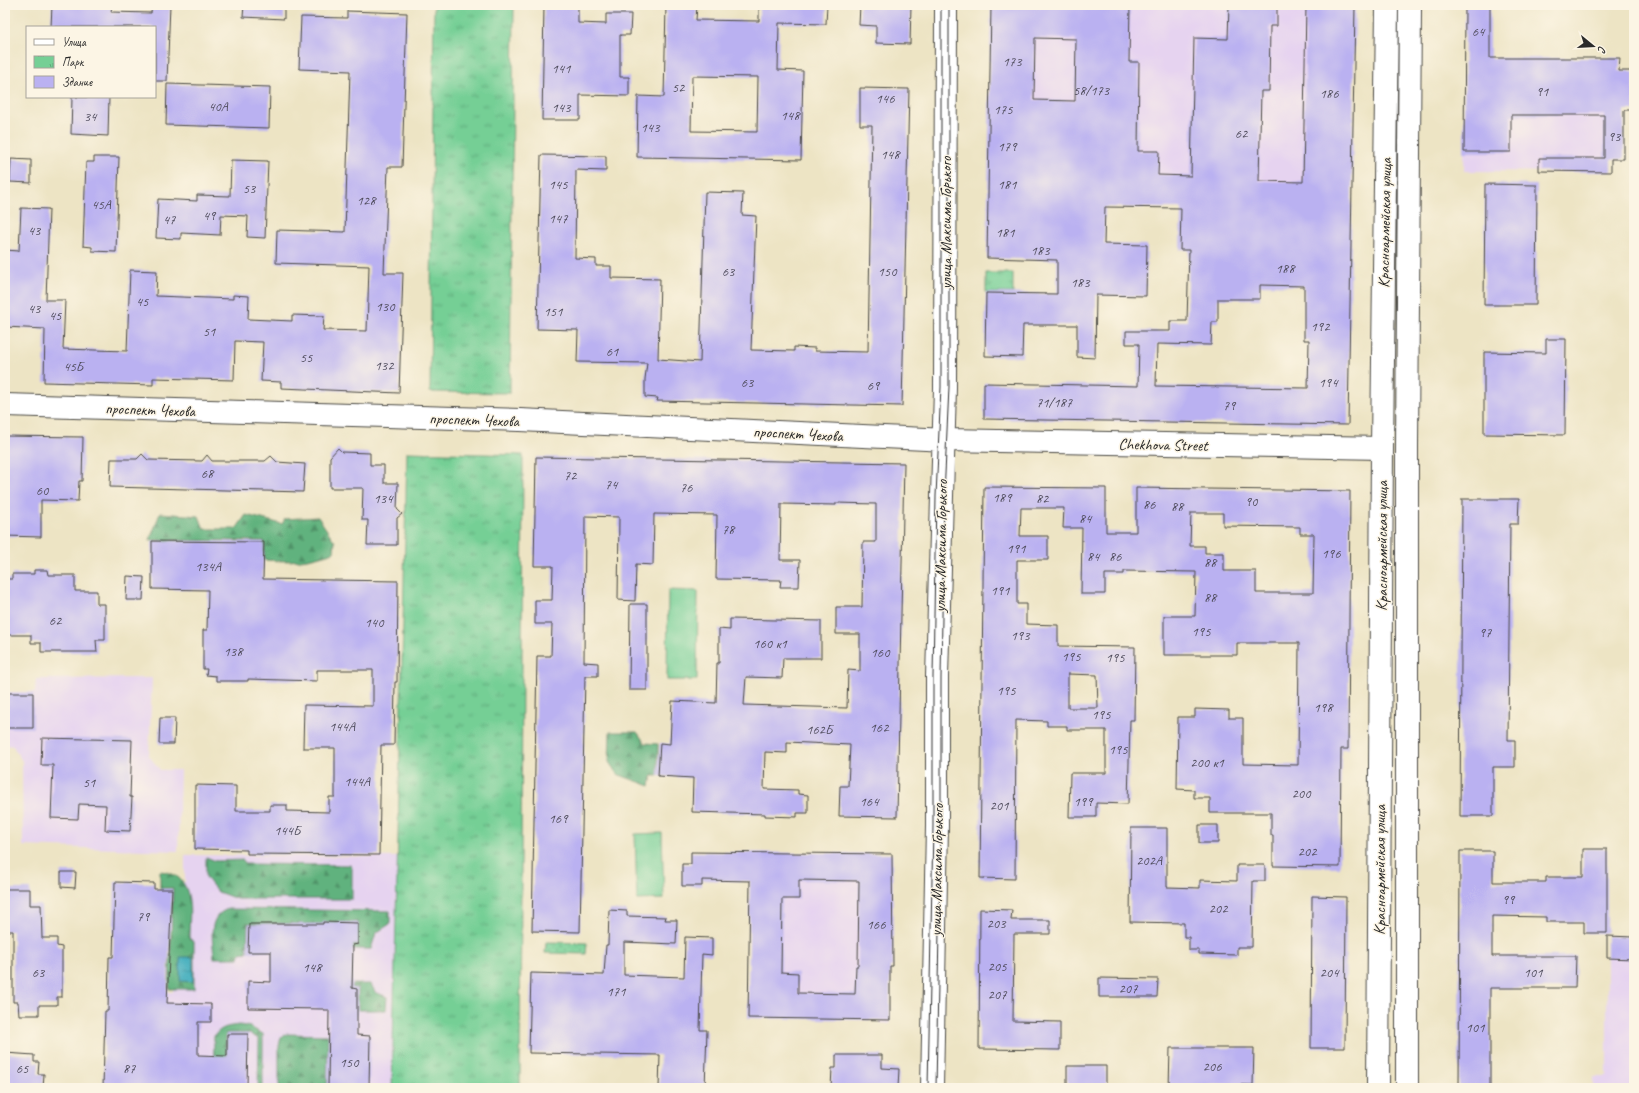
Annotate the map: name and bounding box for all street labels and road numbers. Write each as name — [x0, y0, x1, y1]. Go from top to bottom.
street label: улица Максима Горького — [936, 155, 956, 290]
street label: Красноармейская улица — [1374, 156, 1396, 288]
street label: проспект Чехова — [105, 398, 197, 422]
street label: проспект Чехова — [429, 408, 521, 432]
street label: проспект Чехова — [753, 422, 845, 446]
street label: Chekhova Street — [1118, 434, 1209, 456]
street label: улица Максима Горького — [930, 478, 952, 613]
street label: Красноармейская улица — [1372, 480, 1392, 611]
street label: улица Максима Горького — [926, 802, 948, 937]
street label: Красноармейская улица — [1370, 804, 1390, 935]

